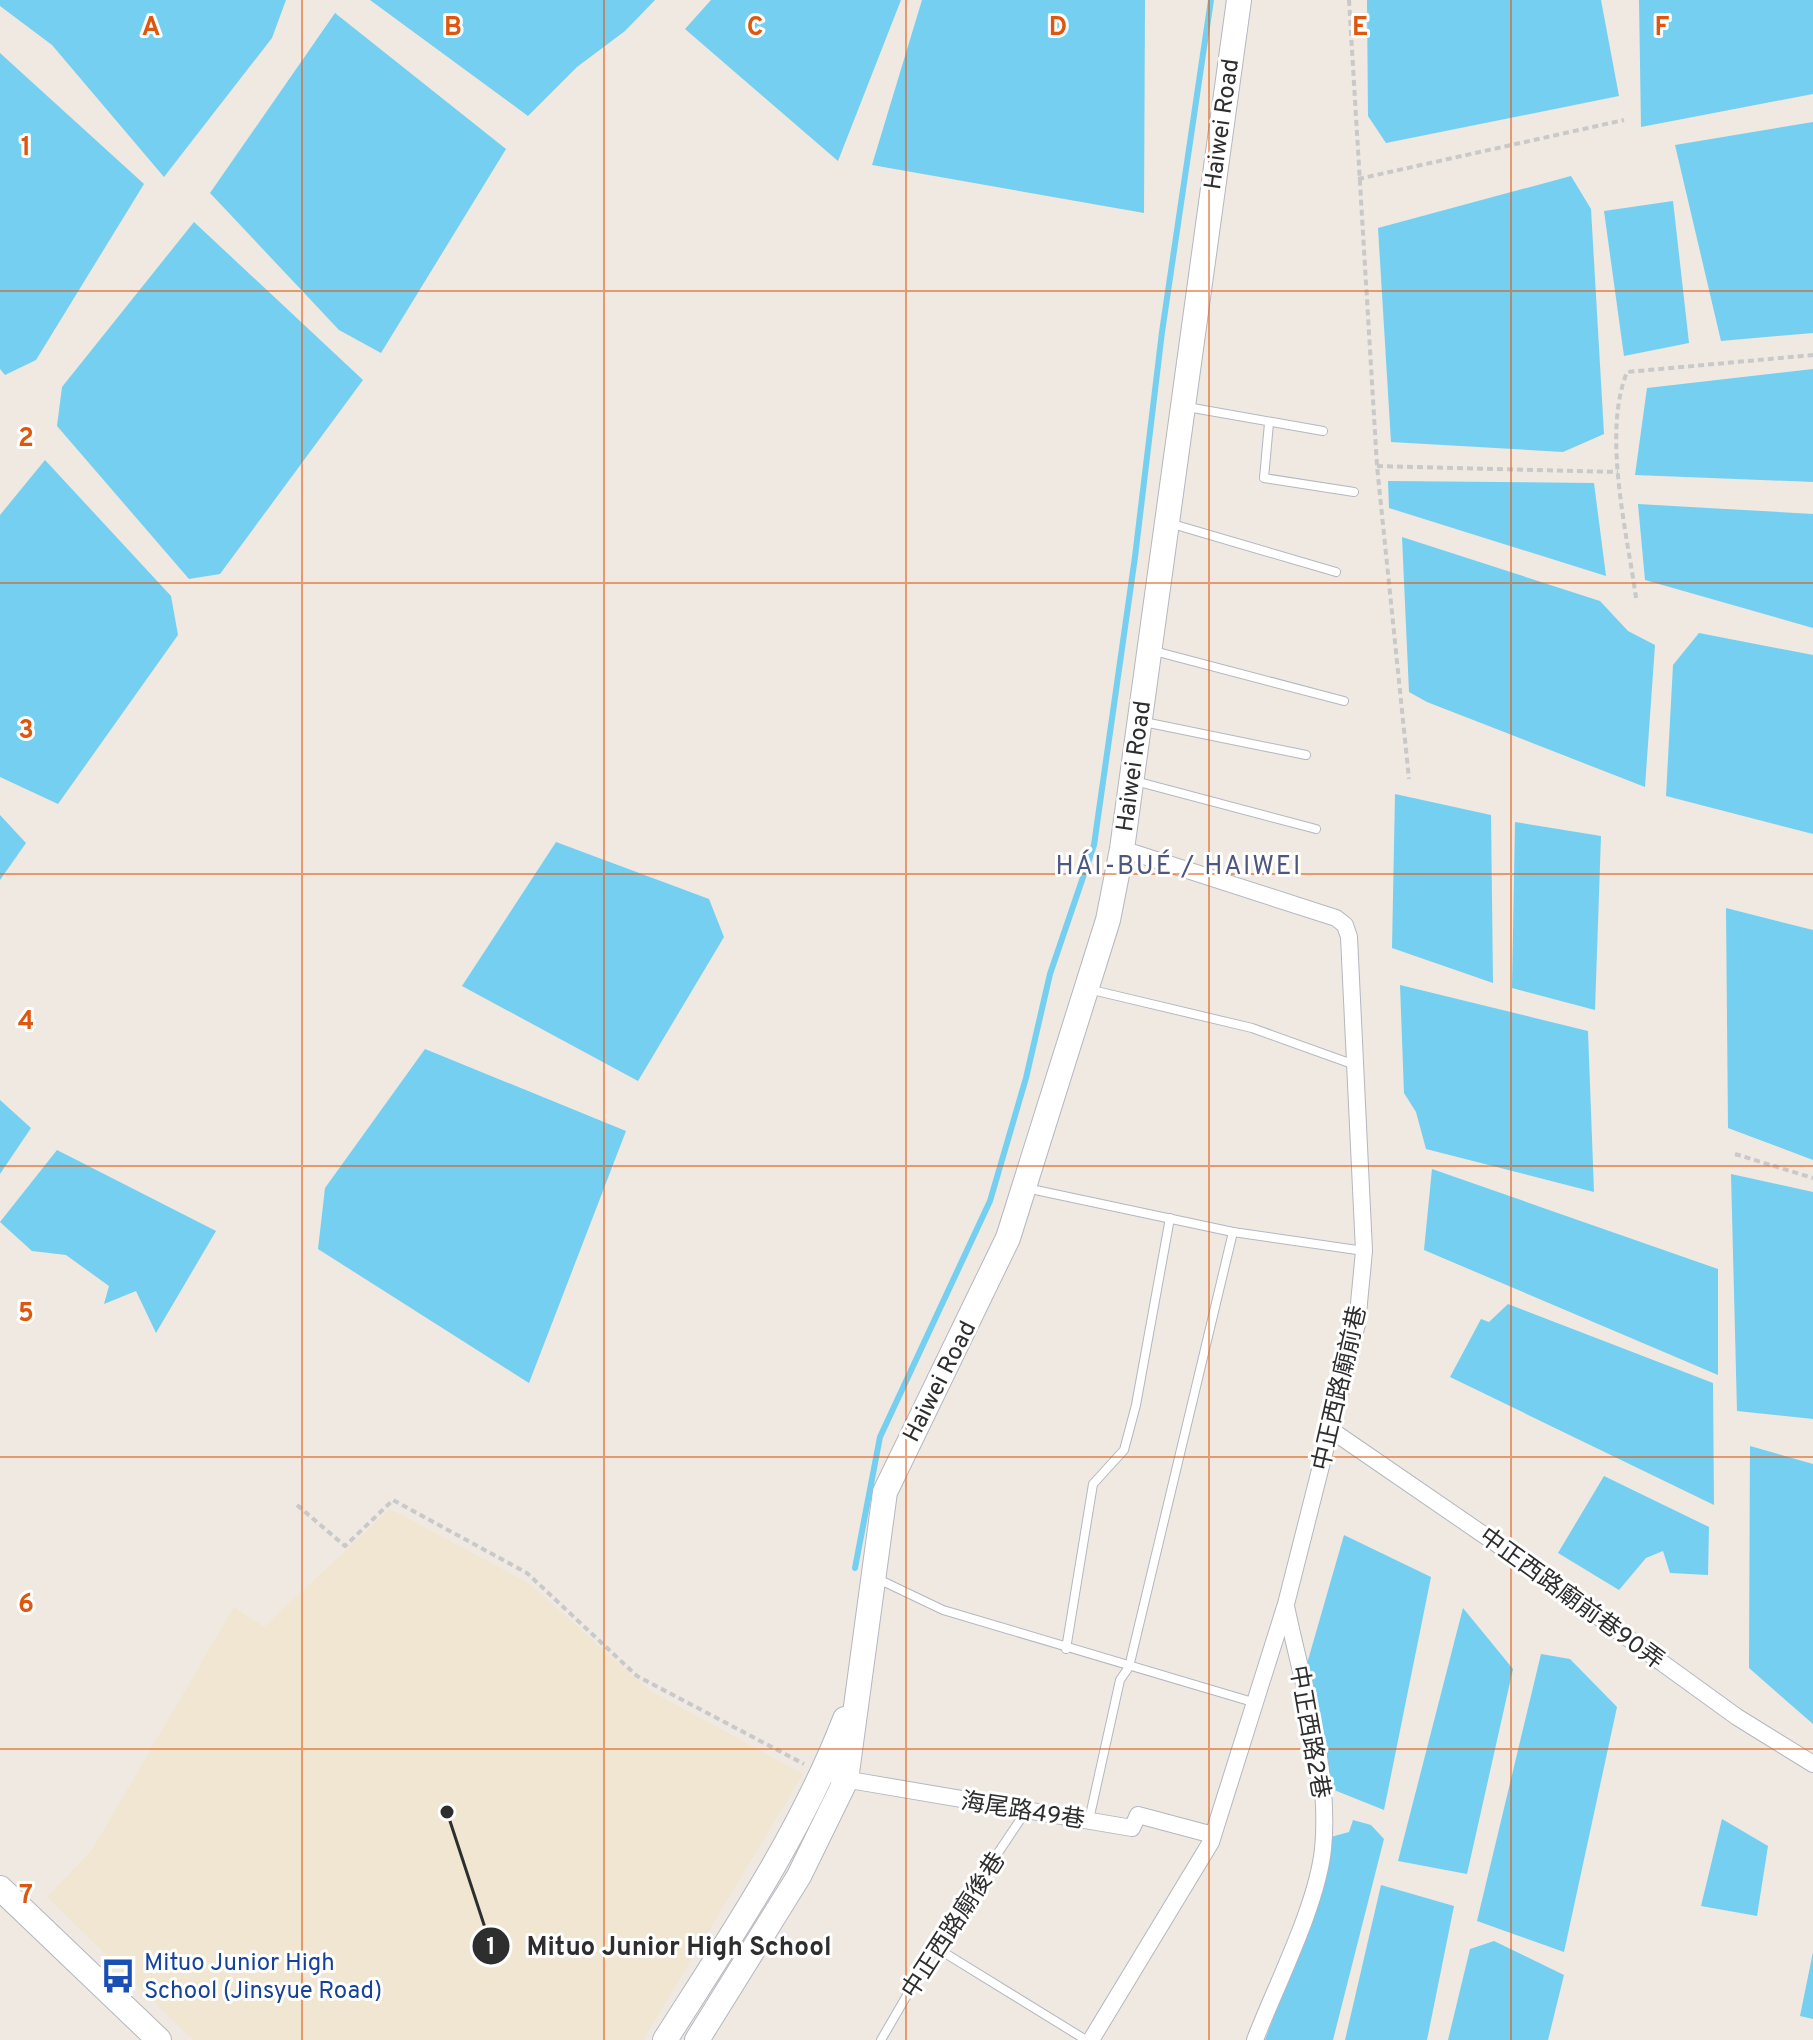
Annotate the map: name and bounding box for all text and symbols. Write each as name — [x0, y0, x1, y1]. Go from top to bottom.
text: A — [142, 12, 160, 45]
text: B — [444, 12, 462, 45]
text: C — [747, 12, 763, 45]
text: D — [1049, 12, 1067, 45]
text: E — [1352, 12, 1368, 45]
text: F — [1655, 12, 1670, 45]
street label: Haiwei Road — [1199, 57, 1247, 192]
text: 1 — [21, 132, 31, 165]
text: 2 — [18, 423, 34, 456]
street label: Haiwei Road — [1111, 699, 1159, 834]
text: 3 — [18, 715, 34, 748]
district label: HÁI-BUÉ / HAIWEI — [1056, 849, 1302, 884]
text: 4 — [18, 1006, 34, 1039]
text: 5 — [18, 1298, 34, 1331]
street label: 中正西路廟前巷 — [1307, 1303, 1374, 1474]
street label: Haiwei Road — [897, 1316, 984, 1447]
street label: 中正西路廟前巷90弄 — [1472, 1522, 1669, 1677]
text: 6 — [18, 1589, 34, 1622]
street label: 中正西路2巷 — [1282, 1663, 1334, 1801]
street label: 海尾路49巷 — [959, 1787, 1087, 1837]
street label: 中正西路廟後巷 — [896, 1847, 1013, 2005]
text: 7 — [19, 1880, 33, 1913]
callout: Mituo Junior High School — [471, 1921, 848, 1971]
text: Mituo Junior High School — [526, 1932, 832, 1965]
text: 1 — [486, 1933, 496, 1963]
place label: Mituo Junior High School (Jinsyue Road) — [144, 1949, 382, 2007]
bus stop icon: Mituo Junior High School (Jinsyue Road) — [99, 1957, 137, 1995]

